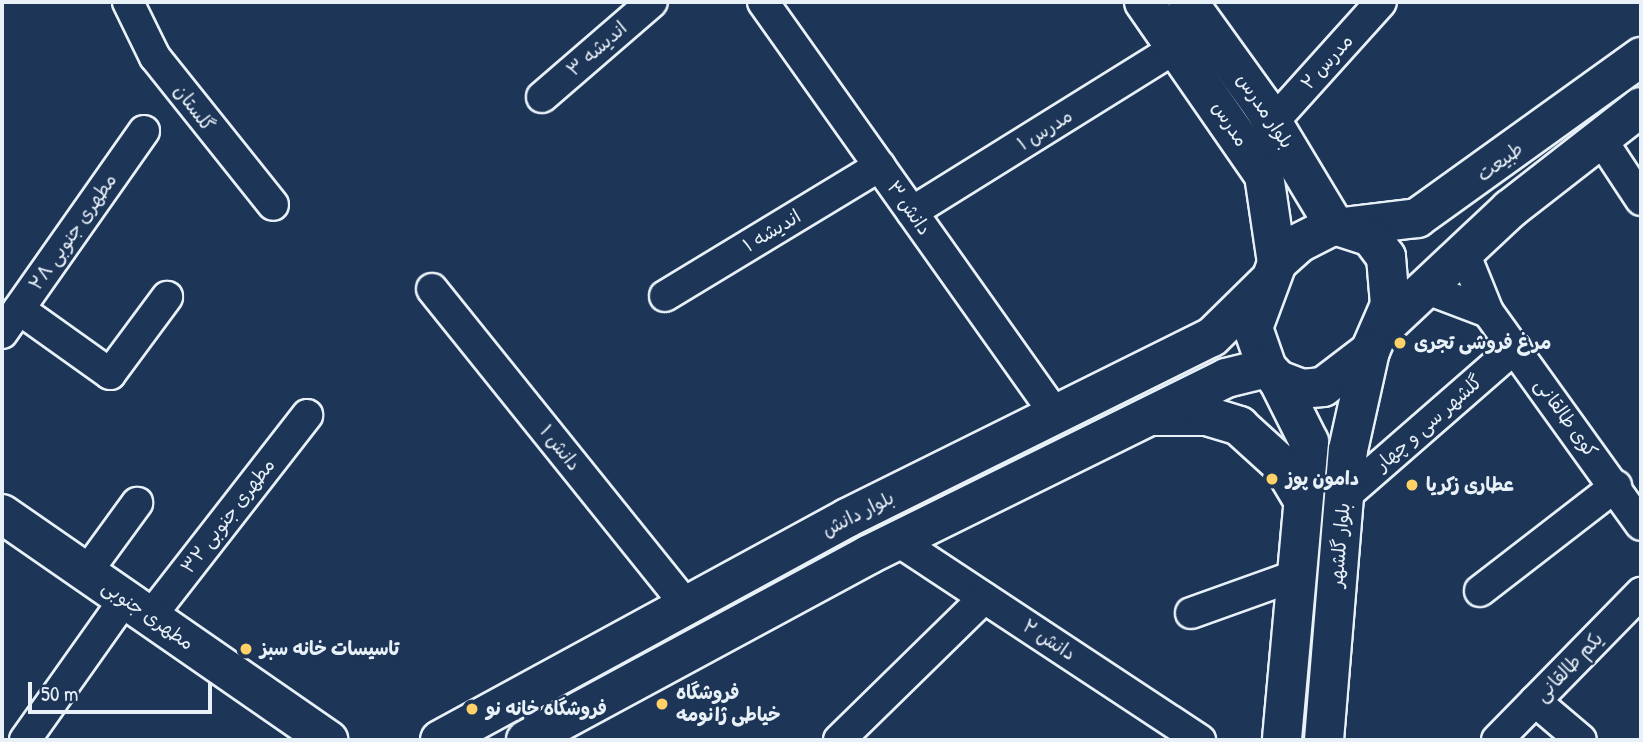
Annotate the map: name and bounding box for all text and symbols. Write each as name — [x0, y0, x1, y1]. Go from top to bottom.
street label: اندیشه ۳ — [562, 17, 632, 81]
street label: مدرس ۲ — [1296, 30, 1358, 94]
street label: بلوار مدرس — [1232, 69, 1298, 153]
street label: گلستان — [169, 80, 219, 136]
street label: مدرس — [1207, 97, 1253, 151]
street label: مدرس ۱ — [1013, 104, 1077, 156]
street label: طبیعت — [1473, 137, 1527, 187]
street label: ۲۸ مطهری جنوبی — [24, 169, 122, 295]
street label: دانش ۳ — [882, 176, 936, 240]
street label: اندیشه ۱ — [739, 205, 805, 257]
place label: مرغ فروشی تجری — [1414, 332, 1551, 354]
marker: مرغ فروشی تجری — [1392, 335, 1408, 351]
street label: گلشهر سی و چهار — [1371, 370, 1487, 476]
street label: کوی طالقانی — [1530, 374, 1602, 462]
street label: دانش ۱ — [535, 420, 585, 476]
street label: مطهری جنوبی ۳۲ — [176, 454, 280, 578]
place label: دامون پوز — [1286, 468, 1359, 490]
marker: دامون پوز — [1264, 471, 1280, 487]
place label: عطاری زکریا — [1426, 474, 1514, 496]
marker: عطاری زکریا — [1404, 477, 1420, 493]
street label: بلوار دانش — [818, 486, 898, 542]
street label: بلوار گلشهر — [1325, 502, 1355, 588]
street label: مطهری جنوبی — [98, 575, 198, 655]
street label: ۲ دانش — [1018, 615, 1080, 665]
street label: یکم طالقانی — [1530, 628, 1608, 706]
place label: تاسیسات خانه سبز — [260, 638, 399, 660]
marker: تاسیسات خانه سبز — [238, 641, 254, 657]
scale bar — [32, 668, 215, 712]
text: 50 m — [41, 679, 78, 708]
place label: فروشگاه خیاطی ژانومه — [676, 682, 780, 726]
marker: فروشگاه خیاطی ژانومه — [654, 696, 670, 712]
place label: فروشگاه خانه نو — [486, 698, 607, 720]
marker: فروشگاه خانه نو — [464, 701, 480, 717]

